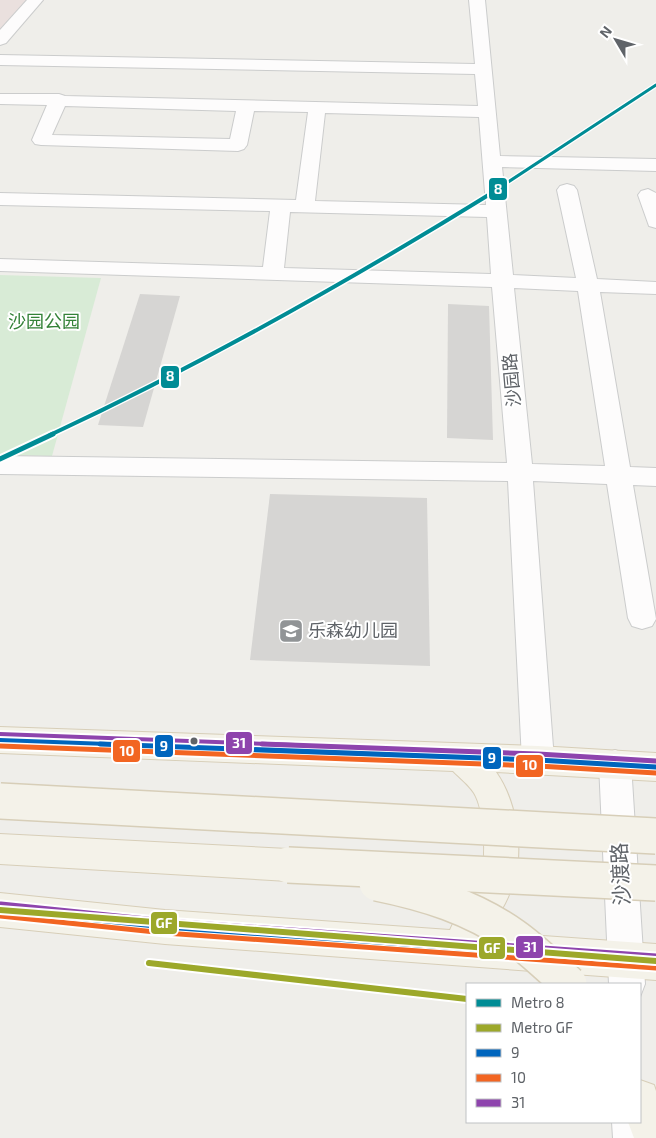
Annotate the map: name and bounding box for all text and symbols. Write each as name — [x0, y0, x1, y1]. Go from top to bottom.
north arrow — [591, 15, 641, 65]
text: N — [596, 22, 615, 41]
line badge: 8 — [488, 177, 508, 201]
text: 8 — [494, 180, 502, 197]
park label: 沙园公园 — [8, 310, 80, 332]
street label: 沙园路 — [498, 352, 524, 408]
line badge: 8 — [160, 365, 180, 389]
text: 8 — [166, 367, 174, 384]
school or university icon: 乐森幼儿园 — [278, 618, 304, 644]
place label: 乐森幼儿园 — [308, 619, 398, 641]
line badge: 31 — [225, 731, 253, 755]
line badge: 9 — [154, 734, 174, 758]
text: 31 — [232, 734, 246, 751]
unlabelled marker — [189, 736, 199, 746]
text: 9 — [160, 737, 168, 754]
line badge: 10 — [112, 739, 141, 763]
text: 10 — [120, 742, 135, 759]
line badge: 9 — [482, 746, 502, 770]
text: 9 — [488, 749, 496, 766]
line badge: 10 — [515, 754, 544, 778]
text: 10 — [523, 756, 538, 773]
street label: 沙渡路 — [605, 842, 634, 906]
line badge: GF — [150, 911, 178, 935]
text: GF — [156, 914, 173, 931]
line badge: 31 — [515, 935, 544, 959]
line badge: GF — [478, 936, 506, 960]
text: 31 — [523, 938, 537, 955]
text: GF — [484, 939, 501, 956]
legend — [466, 983, 641, 1123]
text: Metro 8 — [511, 993, 565, 1011]
text: Metro GF — [511, 1018, 573, 1036]
text: 9 — [511, 1043, 520, 1061]
text: 10 — [511, 1068, 526, 1086]
text: 31 — [511, 1093, 525, 1111]

